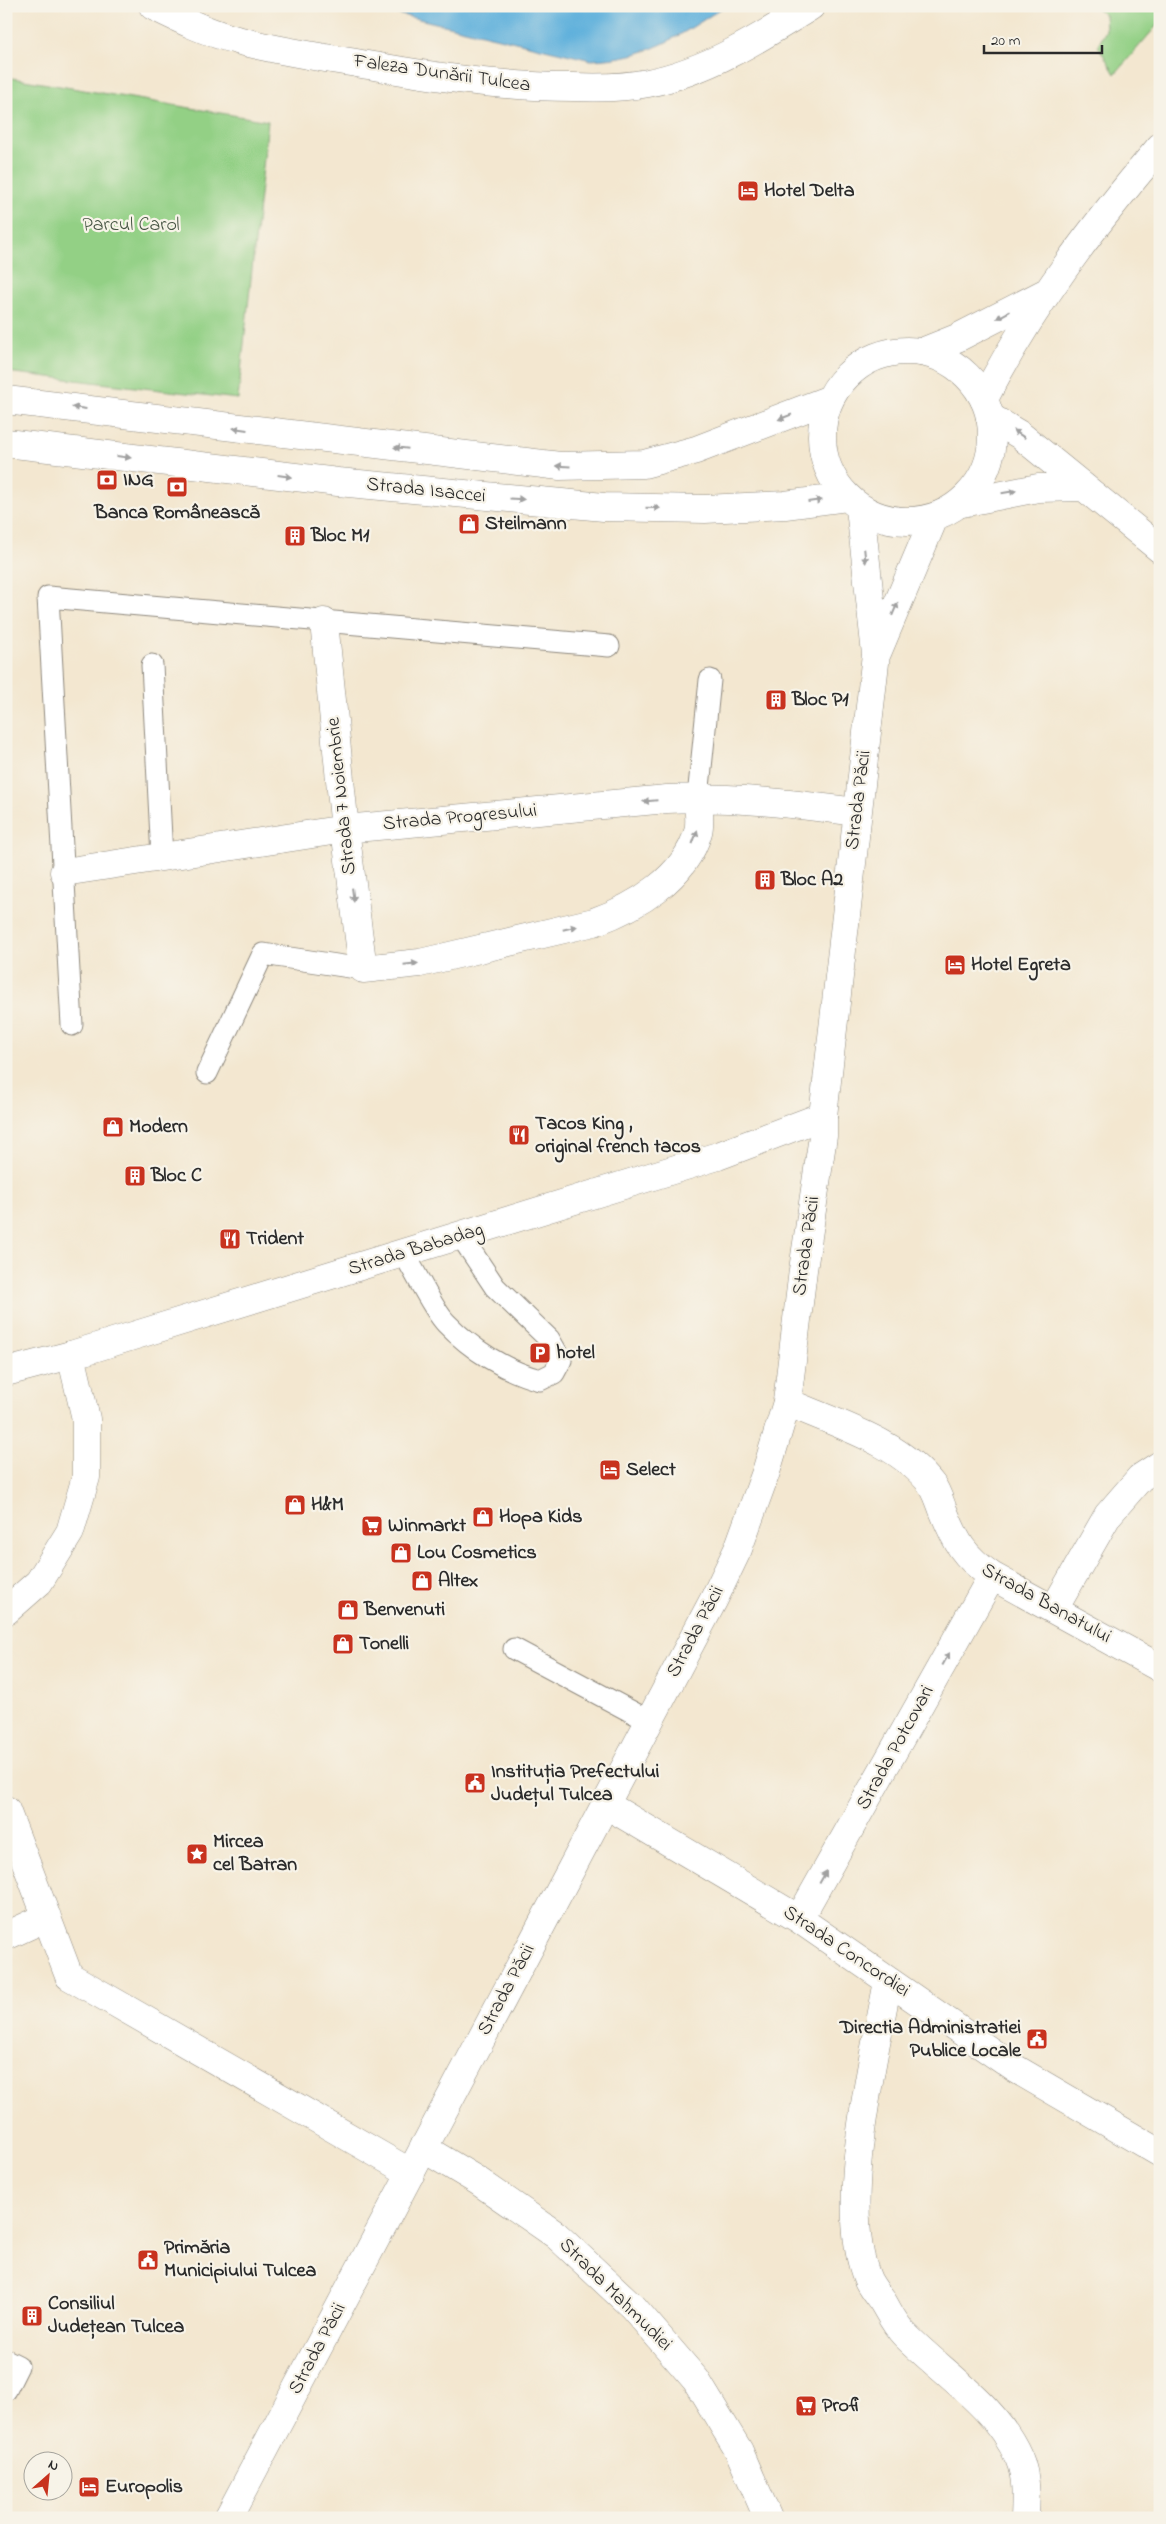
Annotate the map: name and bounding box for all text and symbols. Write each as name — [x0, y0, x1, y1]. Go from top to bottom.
scale bar — [984, 22, 1101, 54]
text: 20 m — [991, 30, 1021, 52]
street label: Faleza Dunării Tulcea — [351, 47, 532, 101]
place label: Hotel Delta — [764, 177, 855, 206]
hotel icon: Hotel Delta — [736, 179, 760, 203]
park label: Parcul Carol — [82, 211, 180, 240]
one-way arrow — [996, 311, 1010, 319]
one-way arrow — [70, 404, 86, 412]
one-way arrow — [777, 413, 792, 421]
one-way arrow — [232, 424, 248, 432]
one-way arrow — [1012, 430, 1026, 439]
one-way arrow — [393, 444, 409, 452]
one-way arrow — [116, 453, 132, 461]
one-way arrow — [554, 462, 570, 470]
place label: ING — [123, 466, 154, 495]
bank icon: ING — [95, 468, 119, 492]
street label: Strada Isaccei — [365, 470, 487, 512]
one-way arrow — [278, 472, 294, 480]
bank icon: Banca Românească — [165, 475, 189, 499]
one-way arrow — [1001, 488, 1017, 496]
one-way arrow — [509, 496, 525, 504]
one-way arrow — [807, 497, 823, 505]
place label: Banca Românească — [93, 499, 261, 528]
one-way arrow — [645, 504, 661, 512]
place label: Steilmann — [485, 510, 567, 539]
shop icon: Steilmann — [457, 512, 481, 536]
place label: Bloc M1 — [310, 522, 370, 551]
building icon: Bloc M1 — [283, 524, 307, 548]
one-way arrow — [861, 548, 869, 564]
one-way arrow — [892, 602, 900, 616]
place label: Bloc P1 — [791, 686, 849, 715]
building icon: Bloc P1 — [764, 688, 788, 712]
street label: Strada 7 Noiembrie — [319, 716, 365, 876]
street label: Strada Păcii — [839, 749, 879, 851]
street label: Strada Progresului — [382, 797, 538, 840]
one-way arrow — [642, 797, 658, 805]
one-way arrow — [691, 829, 699, 844]
place label: Bloc A2 — [780, 866, 843, 895]
building icon: Bloc A2 — [753, 868, 777, 892]
one-way arrow — [349, 887, 357, 903]
one-way arrow — [562, 924, 577, 932]
place label: Hotel Egreta — [971, 951, 1071, 981]
hotel icon: Hotel Egreta — [943, 953, 967, 977]
one-way arrow — [404, 960, 420, 968]
place label: Tacos King , original french tacos — [535, 1110, 701, 1163]
place label: Modern — [129, 1113, 188, 1142]
shop icon: Modern — [101, 1115, 125, 1139]
restaurant icon: Tacos King , original french tacos — [507, 1123, 531, 1147]
place label: Bloc C — [150, 1162, 202, 1191]
building icon: Bloc C — [123, 1164, 147, 1188]
street label: Strada Păcii — [786, 1194, 828, 1298]
street label: Strada Babadag — [345, 1216, 488, 1285]
place label: Trident — [246, 1225, 304, 1254]
restaurant icon: Trident — [218, 1227, 242, 1251]
place label: hotel — [556, 1339, 595, 1368]
parking icon: hotel — [528, 1341, 552, 1365]
place label: Select — [626, 1456, 676, 1485]
hotel icon: Select — [598, 1458, 622, 1482]
place label: H&M — [311, 1491, 344, 1520]
shop icon: H&M — [283, 1493, 307, 1517]
place label: Hopa Kids — [499, 1503, 582, 1532]
shop icon: Hopa Kids — [471, 1505, 495, 1529]
place label: Winmarkt — [388, 1512, 466, 1541]
supermarket icon: Winmarkt — [360, 1514, 384, 1538]
place label: Lou Cosmetics — [417, 1539, 537, 1568]
shop icon: Lou Cosmetics — [389, 1541, 413, 1565]
street label: Strada Banatului — [976, 1556, 1116, 1652]
place label: Altex — [438, 1567, 478, 1596]
shop icon: Altex — [410, 1569, 434, 1593]
street label: Strada Păcii — [660, 1581, 732, 1683]
place label: Benvenuti — [363, 1596, 446, 1625]
shop icon: Benvenuti — [336, 1598, 360, 1622]
place label: Tonelli — [359, 1630, 410, 1659]
shop icon: Tonelli — [331, 1632, 355, 1656]
one-way arrow — [941, 1652, 950, 1665]
street label: Strada Potcovari — [850, 1680, 942, 1816]
place label: Instituția Prefectului Județul Tulcea — [491, 1758, 660, 1810]
public building icon: Instituția Prefectului Județul Tulcea — [463, 1771, 487, 1795]
place label: Mircea cel Batran — [213, 1828, 297, 1880]
place icon: Mircea cel Batran — [185, 1842, 209, 1866]
one-way arrow — [819, 1869, 827, 1884]
street label: Strada Concordiei — [777, 1899, 915, 2005]
street label: Strada Păcii — [471, 1939, 543, 2041]
place label: Directia Administratiei Publice Locale — [839, 2014, 1022, 2066]
public building icon: Directia Administratiei Publice Locale — [1025, 2027, 1049, 2051]
street label: Strada Mahmudiei — [552, 2232, 678, 2358]
place label: Primăria Municipiului Tulcea — [164, 2234, 316, 2286]
public building icon: Primăria Municipiului Tulcea — [136, 2248, 160, 2272]
place label: Consiliul Județean Tulcea — [48, 2290, 185, 2342]
street label: Strada Păcii — [282, 2298, 354, 2400]
building icon: Consiliul Județean Tulcea — [20, 2304, 44, 2328]
place label: Profi — [822, 2392, 862, 2421]
supermarket icon: Profi — [794, 2394, 818, 2418]
north arrow — [22, 2452, 72, 2502]
text: N — [44, 2454, 62, 2477]
place label: Europolis — [105, 2473, 183, 2502]
hotel icon: Europolis — [77, 2475, 101, 2499]

